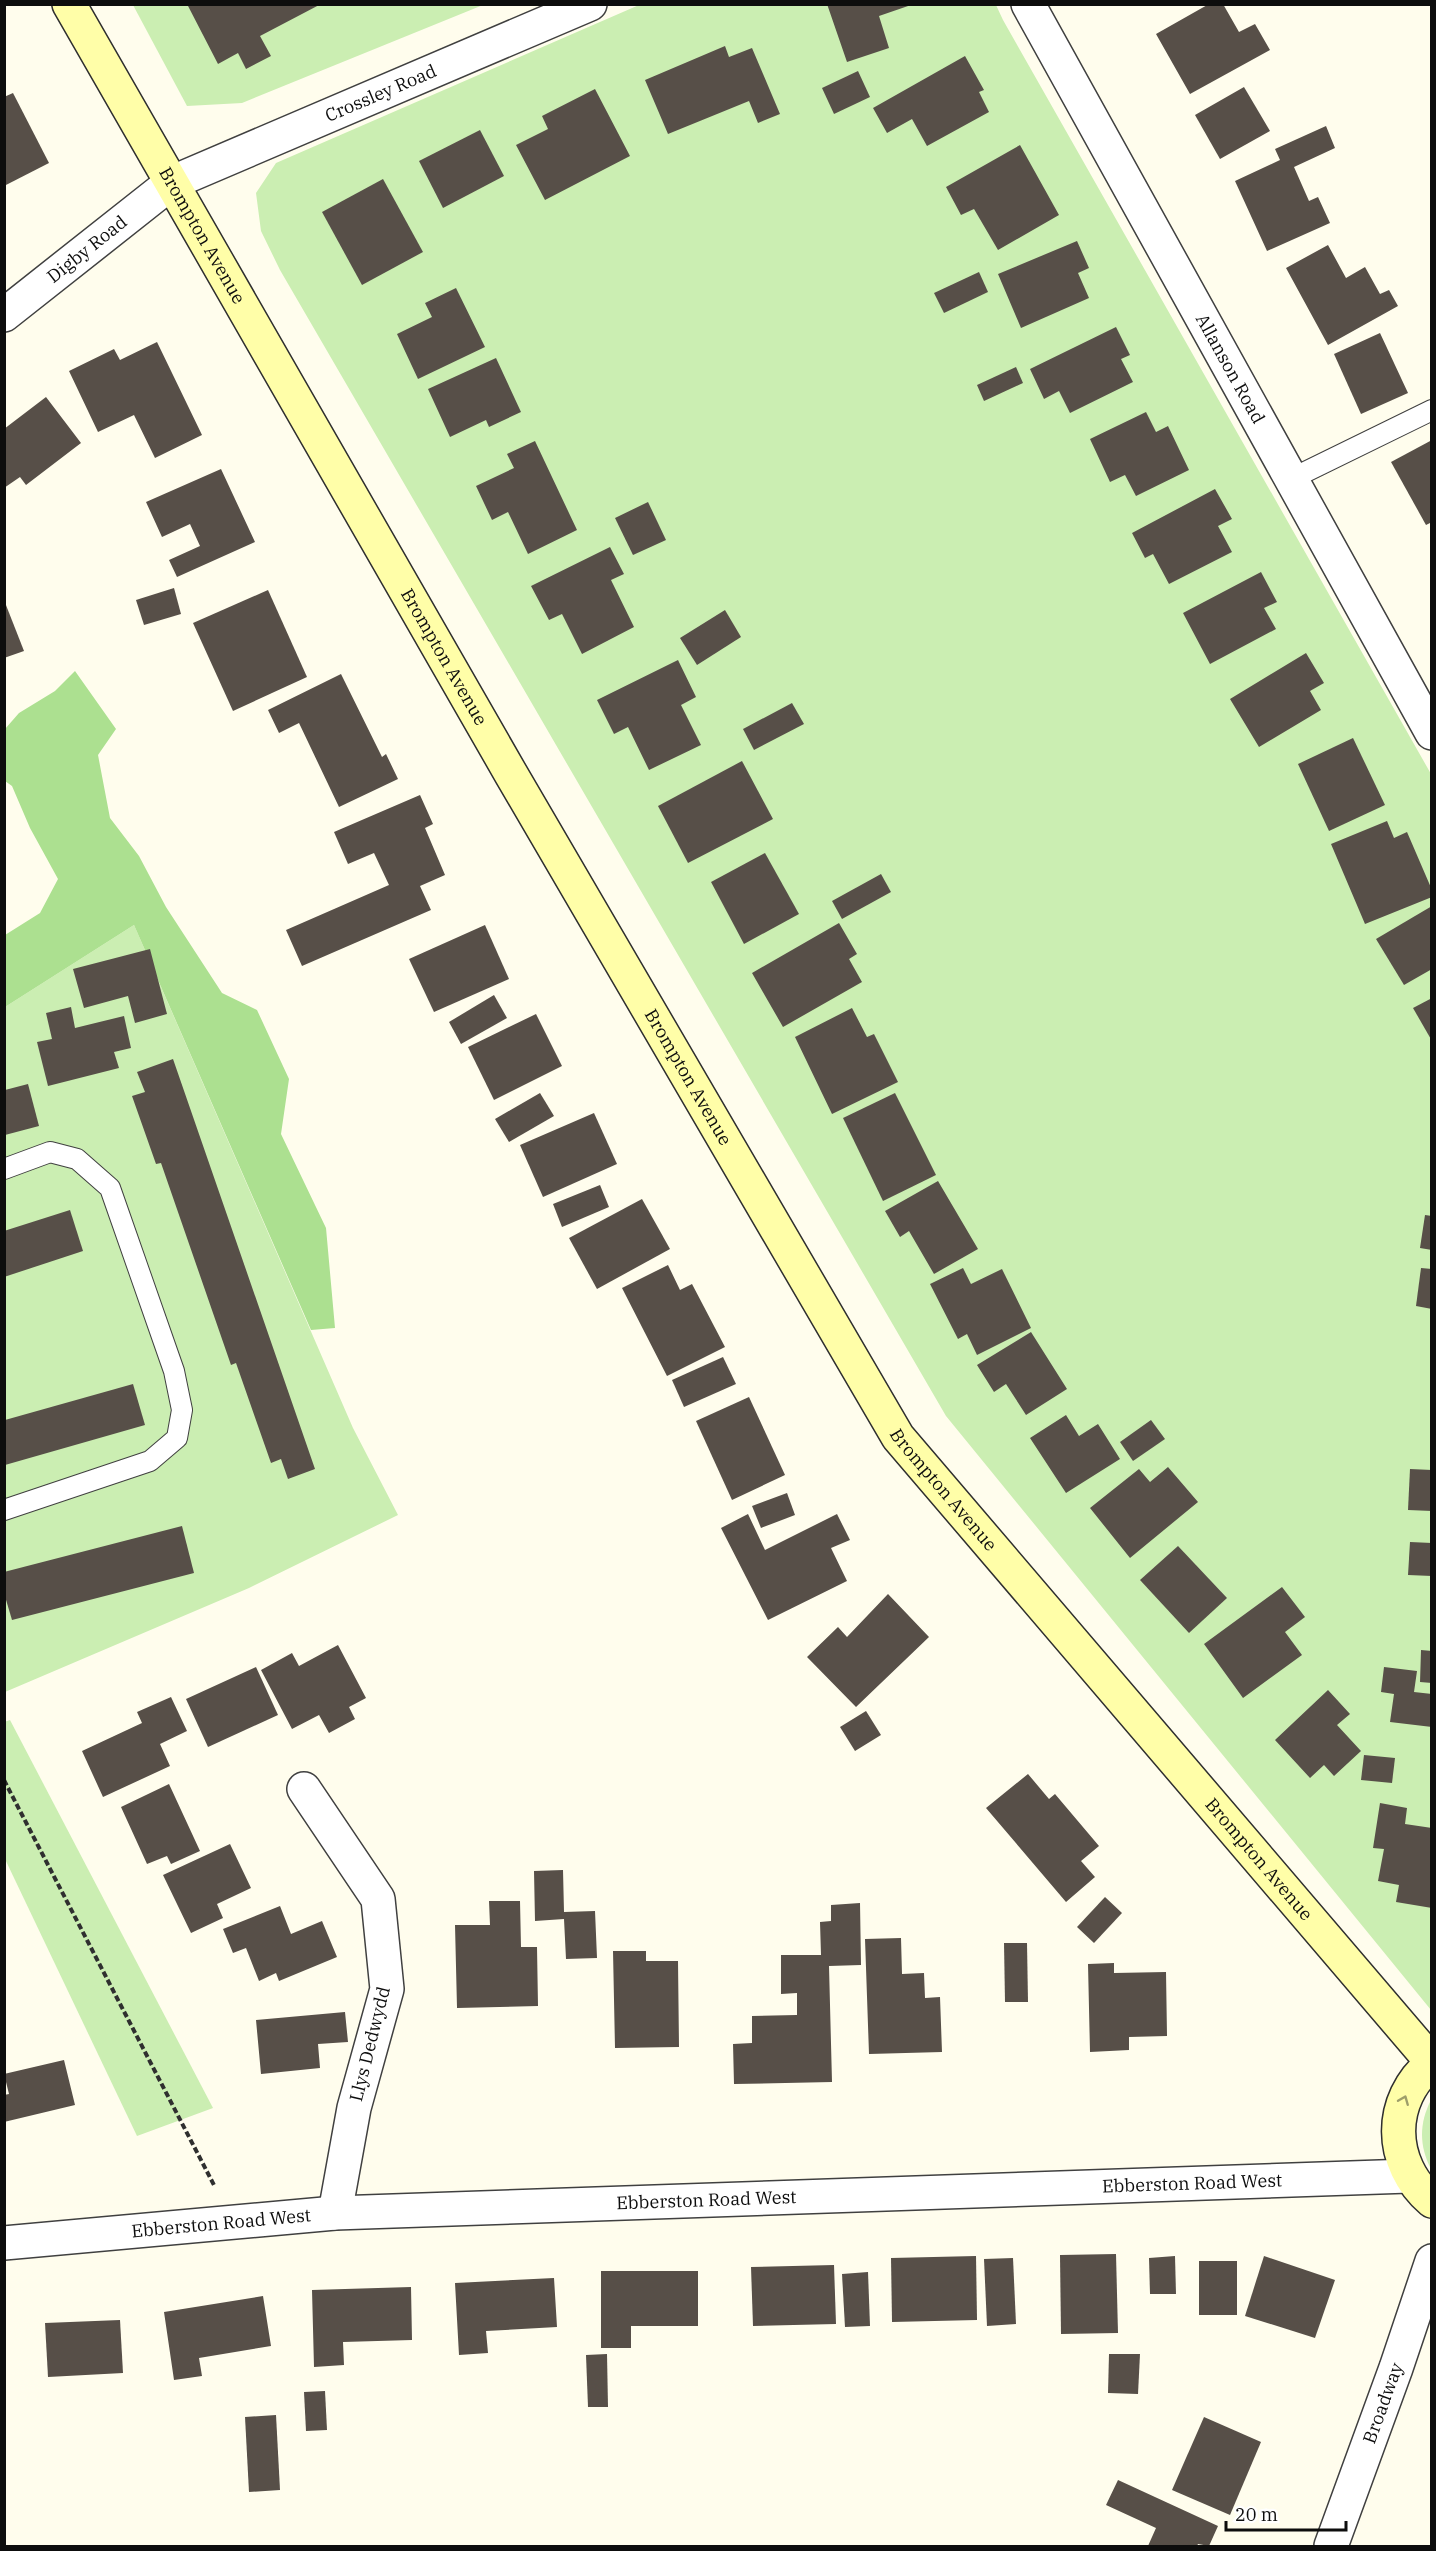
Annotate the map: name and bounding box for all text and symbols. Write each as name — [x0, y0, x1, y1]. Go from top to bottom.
street label: Crossley Road — [321, 59, 440, 127]
street label: Brompton Avenue — [154, 163, 251, 308]
street label: Digby Road — [42, 210, 132, 288]
street label: Allanson Road — [1191, 310, 1270, 427]
street label: Brompton Avenue — [396, 584, 493, 729]
street label: Brompton Avenue — [640, 1005, 737, 1149]
street label: Brompton Avenue — [885, 1424, 1002, 1555]
street label: Brompton Avenue — [1200, 1793, 1318, 1925]
street label: Llys Dedwydd — [344, 1984, 395, 2104]
one-way arrow — [1397, 2096, 1409, 2107]
street label: Ebberston Road West — [1102, 2168, 1283, 2198]
street label: Ebberston Road West — [616, 2185, 797, 2214]
street label: Ebberston Road West — [130, 2203, 312, 2242]
street label: Broadway — [1357, 2359, 1408, 2447]
scale bar — [1226, 2494, 1346, 2532]
text: 20 m — [1235, 2503, 1278, 2526]

